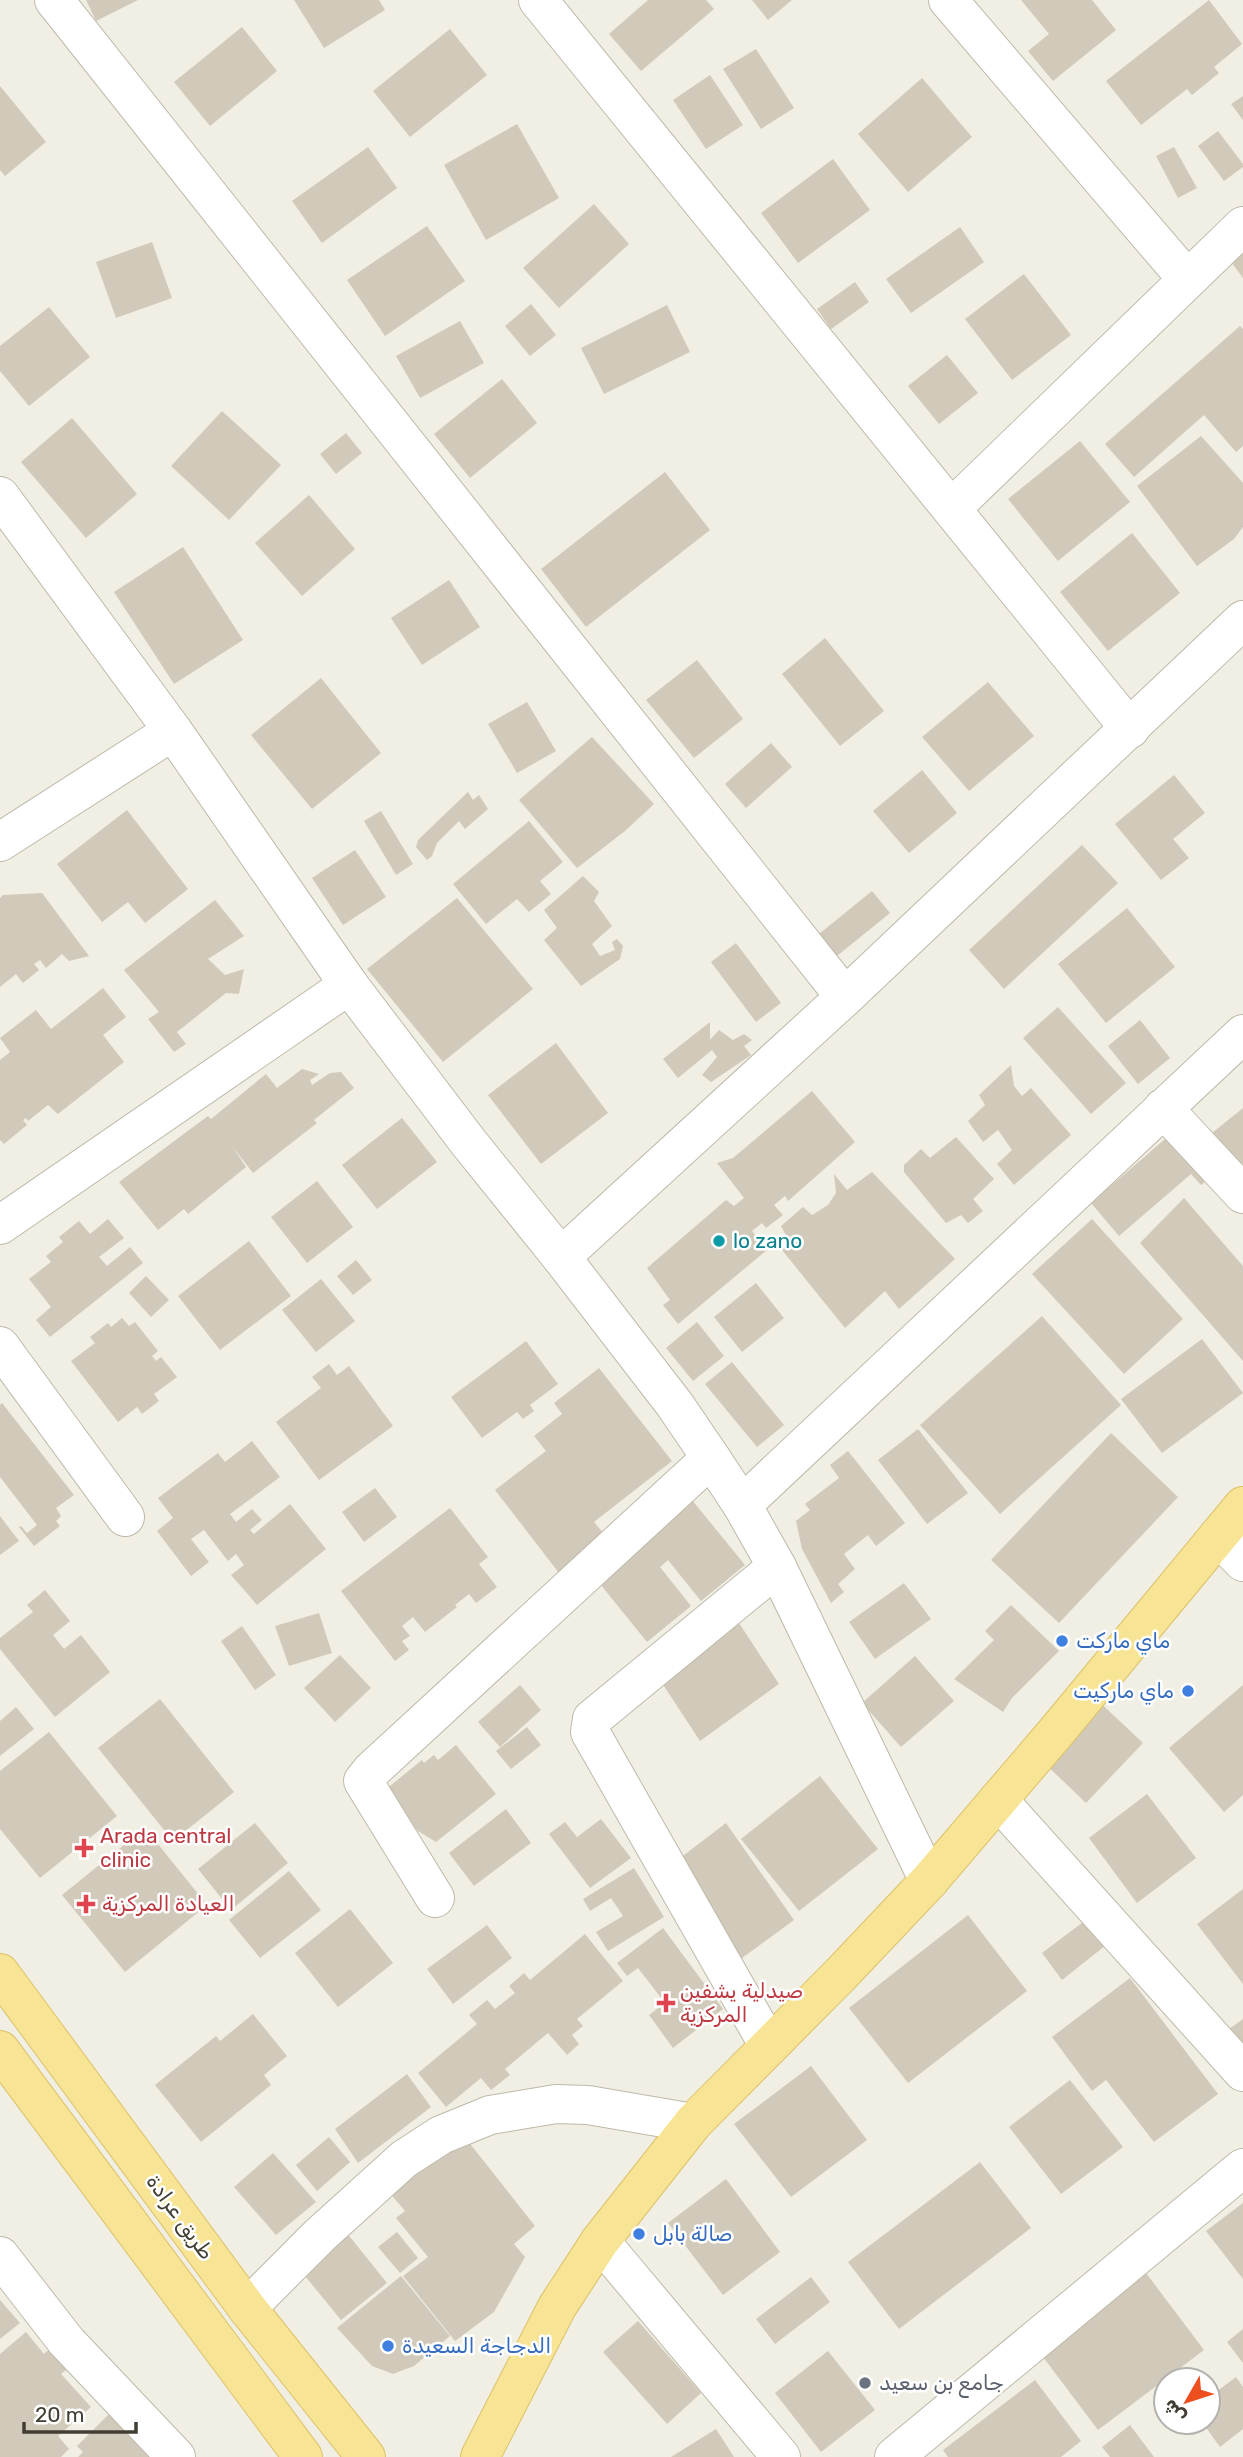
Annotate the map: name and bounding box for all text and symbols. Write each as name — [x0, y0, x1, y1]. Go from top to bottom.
place label: lo zano — [733, 1228, 802, 1253]
marker: lo zano — [711, 1233, 727, 1249]
place label: ماي ماركت — [1076, 1628, 1170, 1655]
marker: ماي ماركت — [1054, 1633, 1070, 1649]
place label: ماي ماركيت — [1073, 1678, 1174, 1705]
marker: ماي ماركيت — [1180, 1683, 1196, 1699]
place label: Arada central clinic — [100, 1823, 231, 1872]
marker: Arada central clinic — [74, 1838, 94, 1858]
place label: العيادة المركزية — [102, 1891, 234, 1916]
marker: العيادة المركزية — [76, 1894, 96, 1914]
place label: صيدلية يشفين المركزية — [680, 1978, 803, 2027]
marker: صيدلية يشفين المركزية — [658, 1995, 674, 2011]
street label: طريق عرادة — [141, 2169, 220, 2264]
place label: صالة بابل — [653, 2221, 732, 2246]
marker: صالة بابل — [631, 2226, 647, 2242]
place label: الدجاجة السعيدة — [402, 2333, 551, 2358]
marker: الدجاجة السعيدة — [380, 2338, 396, 2354]
north arrow — [1152, 2366, 1222, 2436]
place label: جامع بن سعيد — [879, 2370, 1004, 2398]
marker: جامع بن سعيد — [857, 2375, 873, 2391]
scale bar — [24, 2390, 136, 2434]
text: ش — [1158, 2395, 1191, 2428]
text: 20 m — [35, 2402, 84, 2427]

